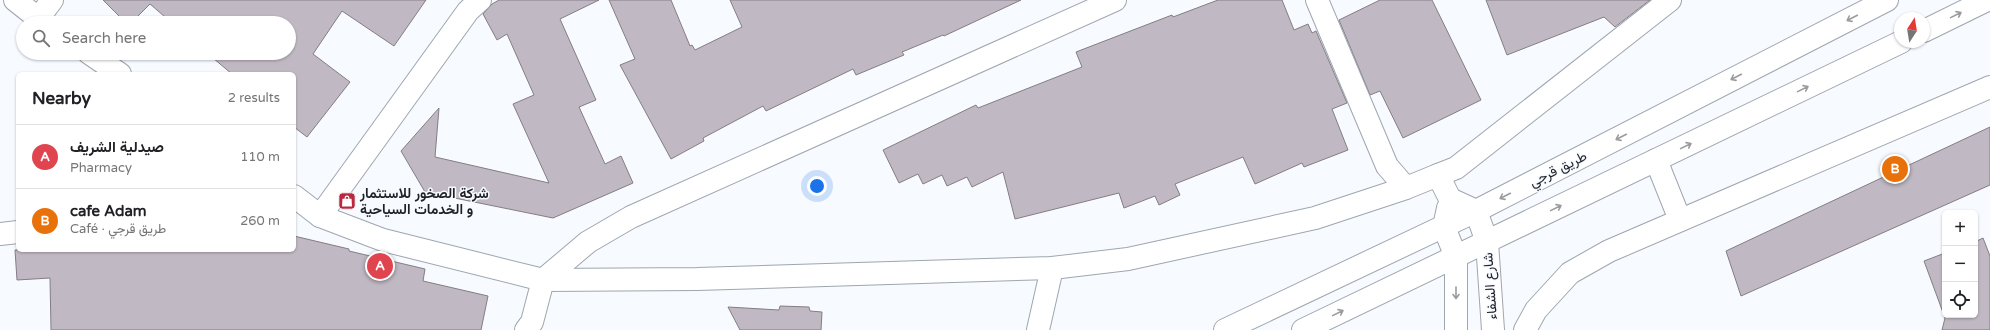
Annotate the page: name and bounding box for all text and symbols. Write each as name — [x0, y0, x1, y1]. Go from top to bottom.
one-way arrow — [1949, 11, 1961, 18]
north arrow — [1894, 12, 1930, 48]
one-way arrow — [1846, 15, 1858, 22]
search box — [16, 16, 296, 60]
icon: search — [30, 27, 52, 49]
text: Search here — [62, 29, 146, 47]
one-way arrow — [1731, 74, 1743, 82]
one-way arrow — [1796, 85, 1808, 92]
text: Nearby — [32, 88, 91, 109]
text: 2 results — [228, 90, 280, 106]
one-way arrow — [1615, 134, 1627, 141]
text: صيدلية الشريف — [70, 138, 164, 156]
one-way arrow — [1679, 142, 1691, 149]
street label: طريق قرجي — [1526, 147, 1591, 193]
text: A — [40, 149, 50, 165]
text: 110 m — [240, 149, 280, 165]
pin: B — [1882, 154, 1908, 184]
text: Pharmacy — [70, 160, 132, 176]
your location — [807, 176, 827, 196]
place label: شركة الصخور للاستثمار و الخدمات السياحية — [359, 185, 489, 218]
shop icon: شركة الصخور للاستثمار و الخدمات السياحية — [337, 191, 357, 211]
one-way arrow — [1499, 193, 1511, 201]
text: cafe Adam — [70, 202, 147, 220]
one-way arrow — [1550, 204, 1562, 212]
map controls — [1942, 210, 1978, 318]
button: + — [1942, 210, 1978, 246]
text: B — [40, 213, 50, 229]
text: 260 m — [240, 213, 280, 229]
text: Café · طريق قرجي — [70, 221, 166, 237]
button: − — [1942, 246, 1978, 282]
pin: A — [367, 251, 393, 281]
street label: شارع الشفاء — [1479, 252, 1503, 320]
button: locate — [1942, 282, 1978, 318]
one-way arrow — [1452, 286, 1460, 299]
one-way arrow — [1331, 309, 1343, 316]

